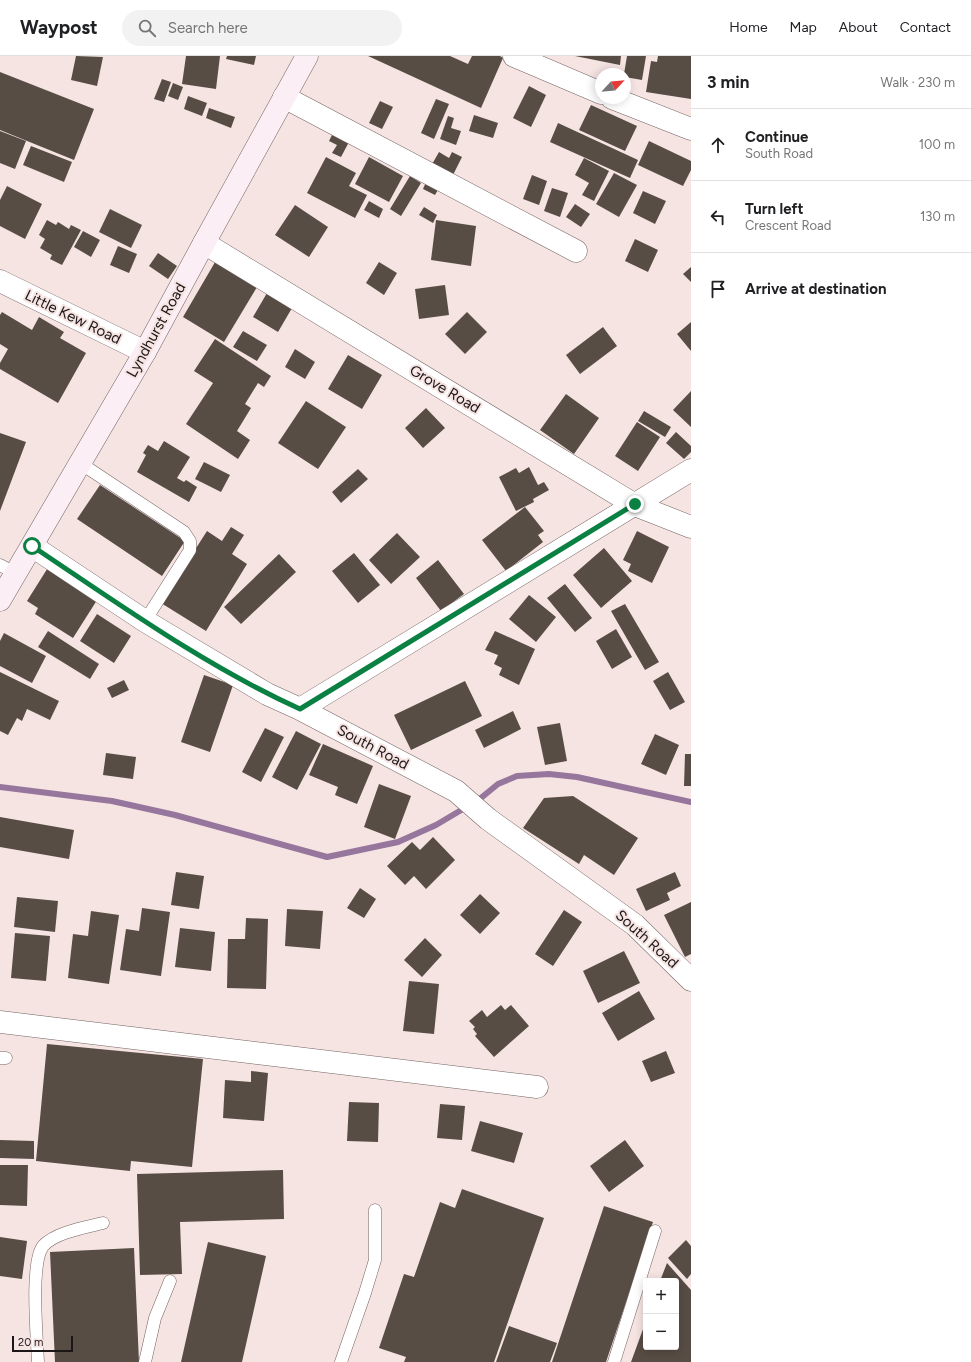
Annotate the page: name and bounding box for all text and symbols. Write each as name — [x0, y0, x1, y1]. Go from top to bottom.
search box — [122, 10, 402, 46]
text: Waypost — [20, 16, 98, 39]
icon: search — [136, 17, 158, 39]
text: Search here — [168, 19, 248, 37]
text: Home — [729, 19, 768, 36]
text: Map — [790, 19, 817, 36]
text: About — [839, 19, 878, 36]
text: Contact — [900, 19, 951, 36]
north arrow — [595, 68, 631, 104]
text: 3 min — [707, 72, 749, 92]
text: Walk · 230 m — [881, 75, 955, 90]
text: Continue — [745, 128, 808, 146]
icon: ahead — [707, 134, 729, 156]
text: 100 m — [919, 137, 955, 152]
text: South Road — [745, 146, 813, 161]
text: Turn left — [745, 200, 803, 218]
icon: left — [707, 206, 729, 228]
text: 130 m — [920, 209, 955, 224]
text: Crescent Road — [745, 218, 831, 233]
icon: arrive — [707, 278, 729, 300]
street label: Lyndhurst Road — [123, 280, 189, 380]
text: Arrive at destination — [745, 280, 886, 298]
street label: Little Kew Road — [22, 286, 124, 348]
street label: Grove Road — [406, 361, 484, 417]
route end — [626, 495, 644, 513]
route start — [23, 537, 41, 555]
street label: South Road — [334, 721, 412, 773]
street label: South Road — [612, 906, 682, 972]
map controls — [643, 1278, 679, 1350]
button: + — [643, 1278, 679, 1314]
button: − — [643, 1314, 679, 1350]
scale bar — [12, 1334, 73, 1353]
text: 20 m — [18, 1336, 43, 1349]

